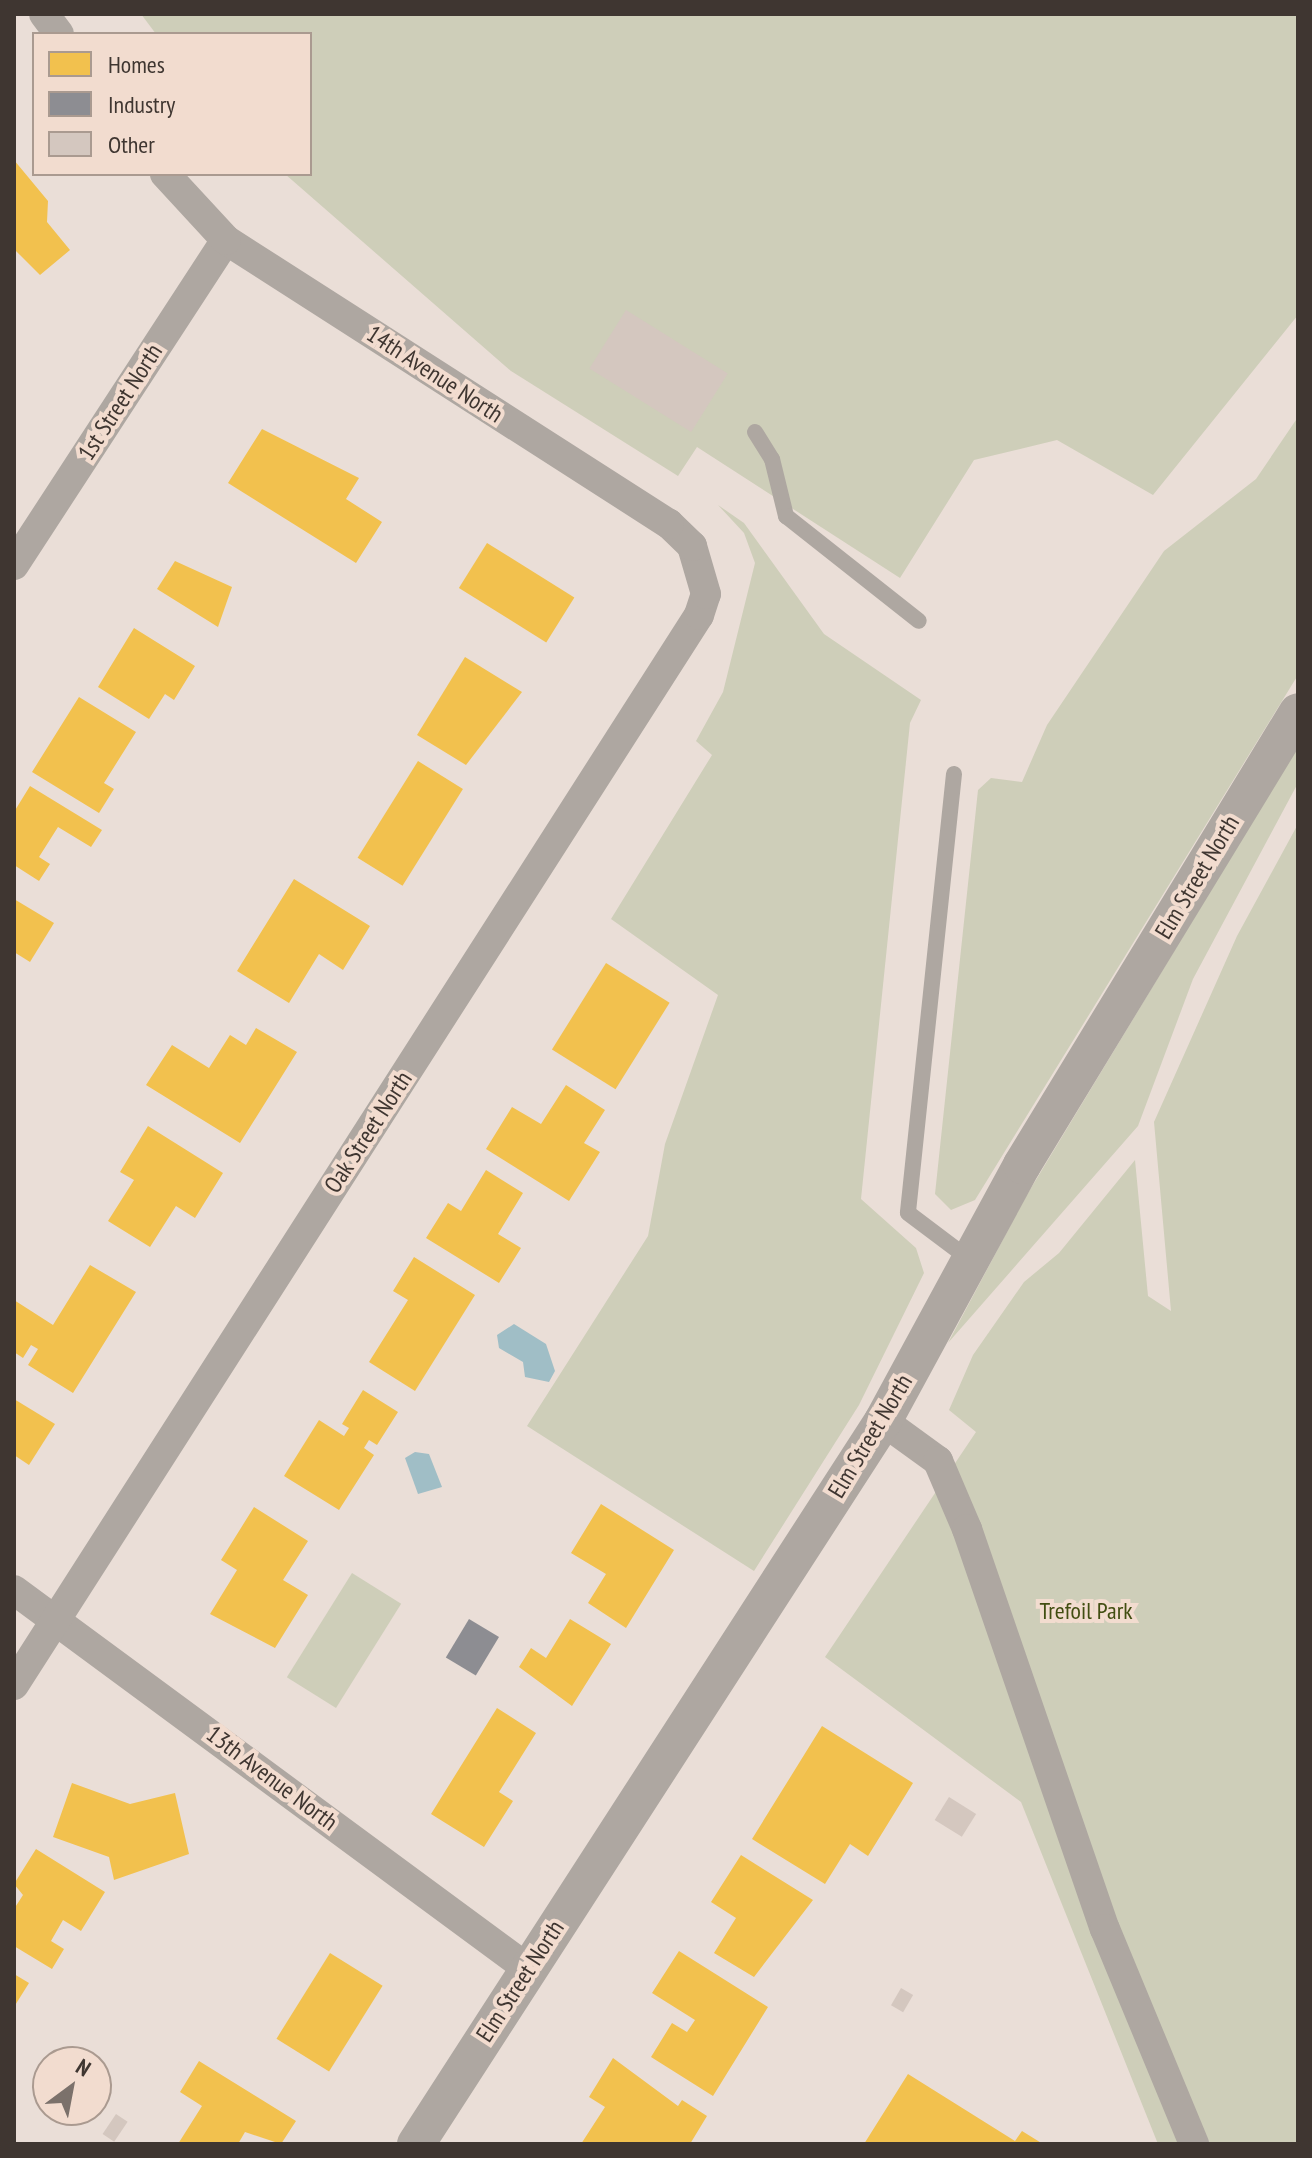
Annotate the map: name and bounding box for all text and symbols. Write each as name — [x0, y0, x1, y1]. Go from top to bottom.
legend — [32, 32, 312, 176]
text: Homes — [108, 49, 165, 80]
text: Industry — [108, 89, 175, 120]
text: Other — [108, 129, 155, 160]
street label: 14th Avenue North — [361, 319, 509, 429]
street label: 1st Street North — [72, 338, 168, 466]
street label: Elm Street North — [1149, 810, 1245, 944]
street label: Oak Street North — [318, 1066, 418, 1198]
street label: Elm Street North — [822, 1369, 918, 1503]
park label: Trefoil Park — [1039, 1597, 1133, 1625]
street label: 13th Avenue North — [201, 1719, 343, 1837]
street label: Elm Street North — [470, 1915, 570, 2047]
north arrow — [32, 2046, 112, 2126]
text: N — [71, 2052, 96, 2082]

